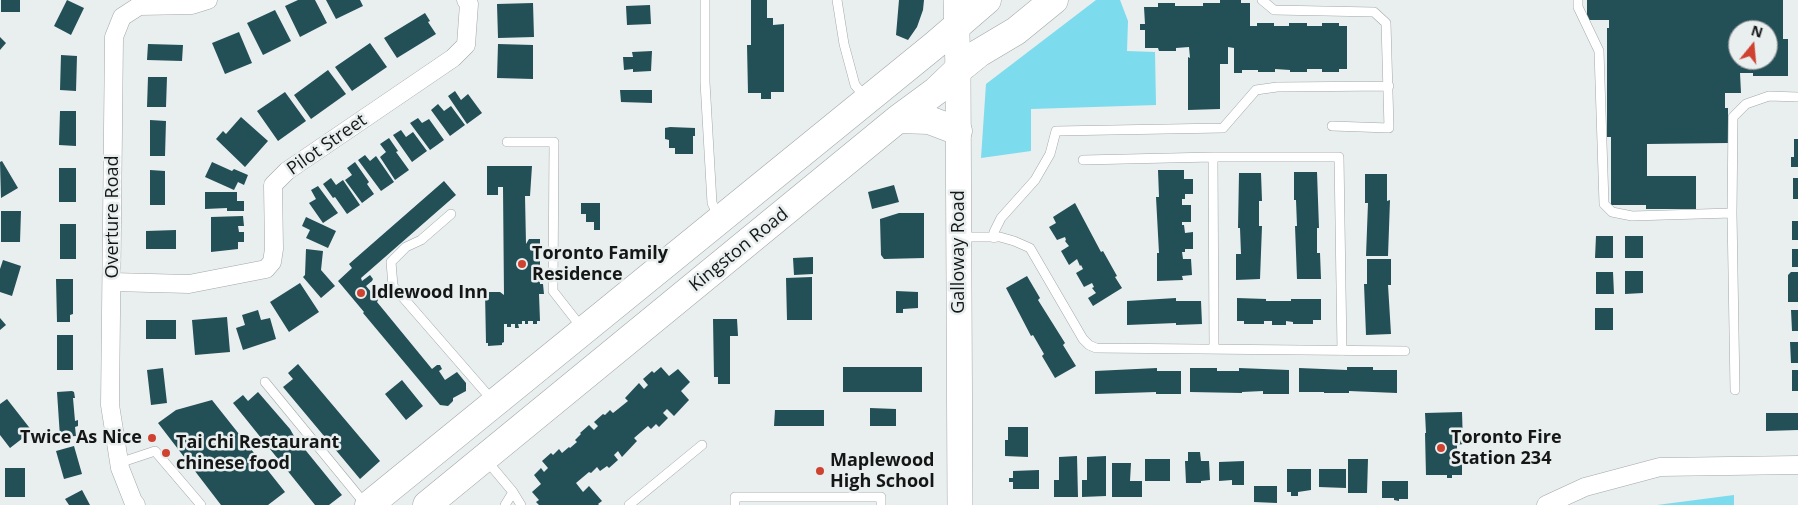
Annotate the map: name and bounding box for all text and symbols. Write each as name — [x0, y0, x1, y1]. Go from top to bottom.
north arrow — [1728, 20, 1778, 70]
text: N — [1749, 20, 1765, 42]
street label: Pilot Street — [283, 110, 371, 180]
street label: Overture Road — [102, 155, 124, 279]
street label: Galloway Road — [948, 190, 970, 314]
street label: Kingston Road — [685, 204, 793, 296]
place label: Toronto Family Residence — [532, 243, 668, 286]
marker: Toronto Family Residence — [516, 258, 528, 270]
place label: Idlewood Inn — [371, 282, 488, 304]
marker: Idlewood Inn — [355, 287, 367, 299]
place label: Twice As Nice — [20, 427, 142, 449]
place label: Toronto Fire Station 234 — [1451, 427, 1562, 469]
marker: Twice As Nice — [146, 432, 158, 444]
place label: Tai chi Restaurant chinese food — [176, 432, 339, 474]
marker: Toronto Fire Station 234 — [1435, 442, 1447, 454]
marker: Tai chi Restaurant chinese food — [160, 447, 172, 459]
place label: Maplewood High School — [830, 450, 935, 492]
marker: Maplewood High School — [814, 465, 826, 477]

